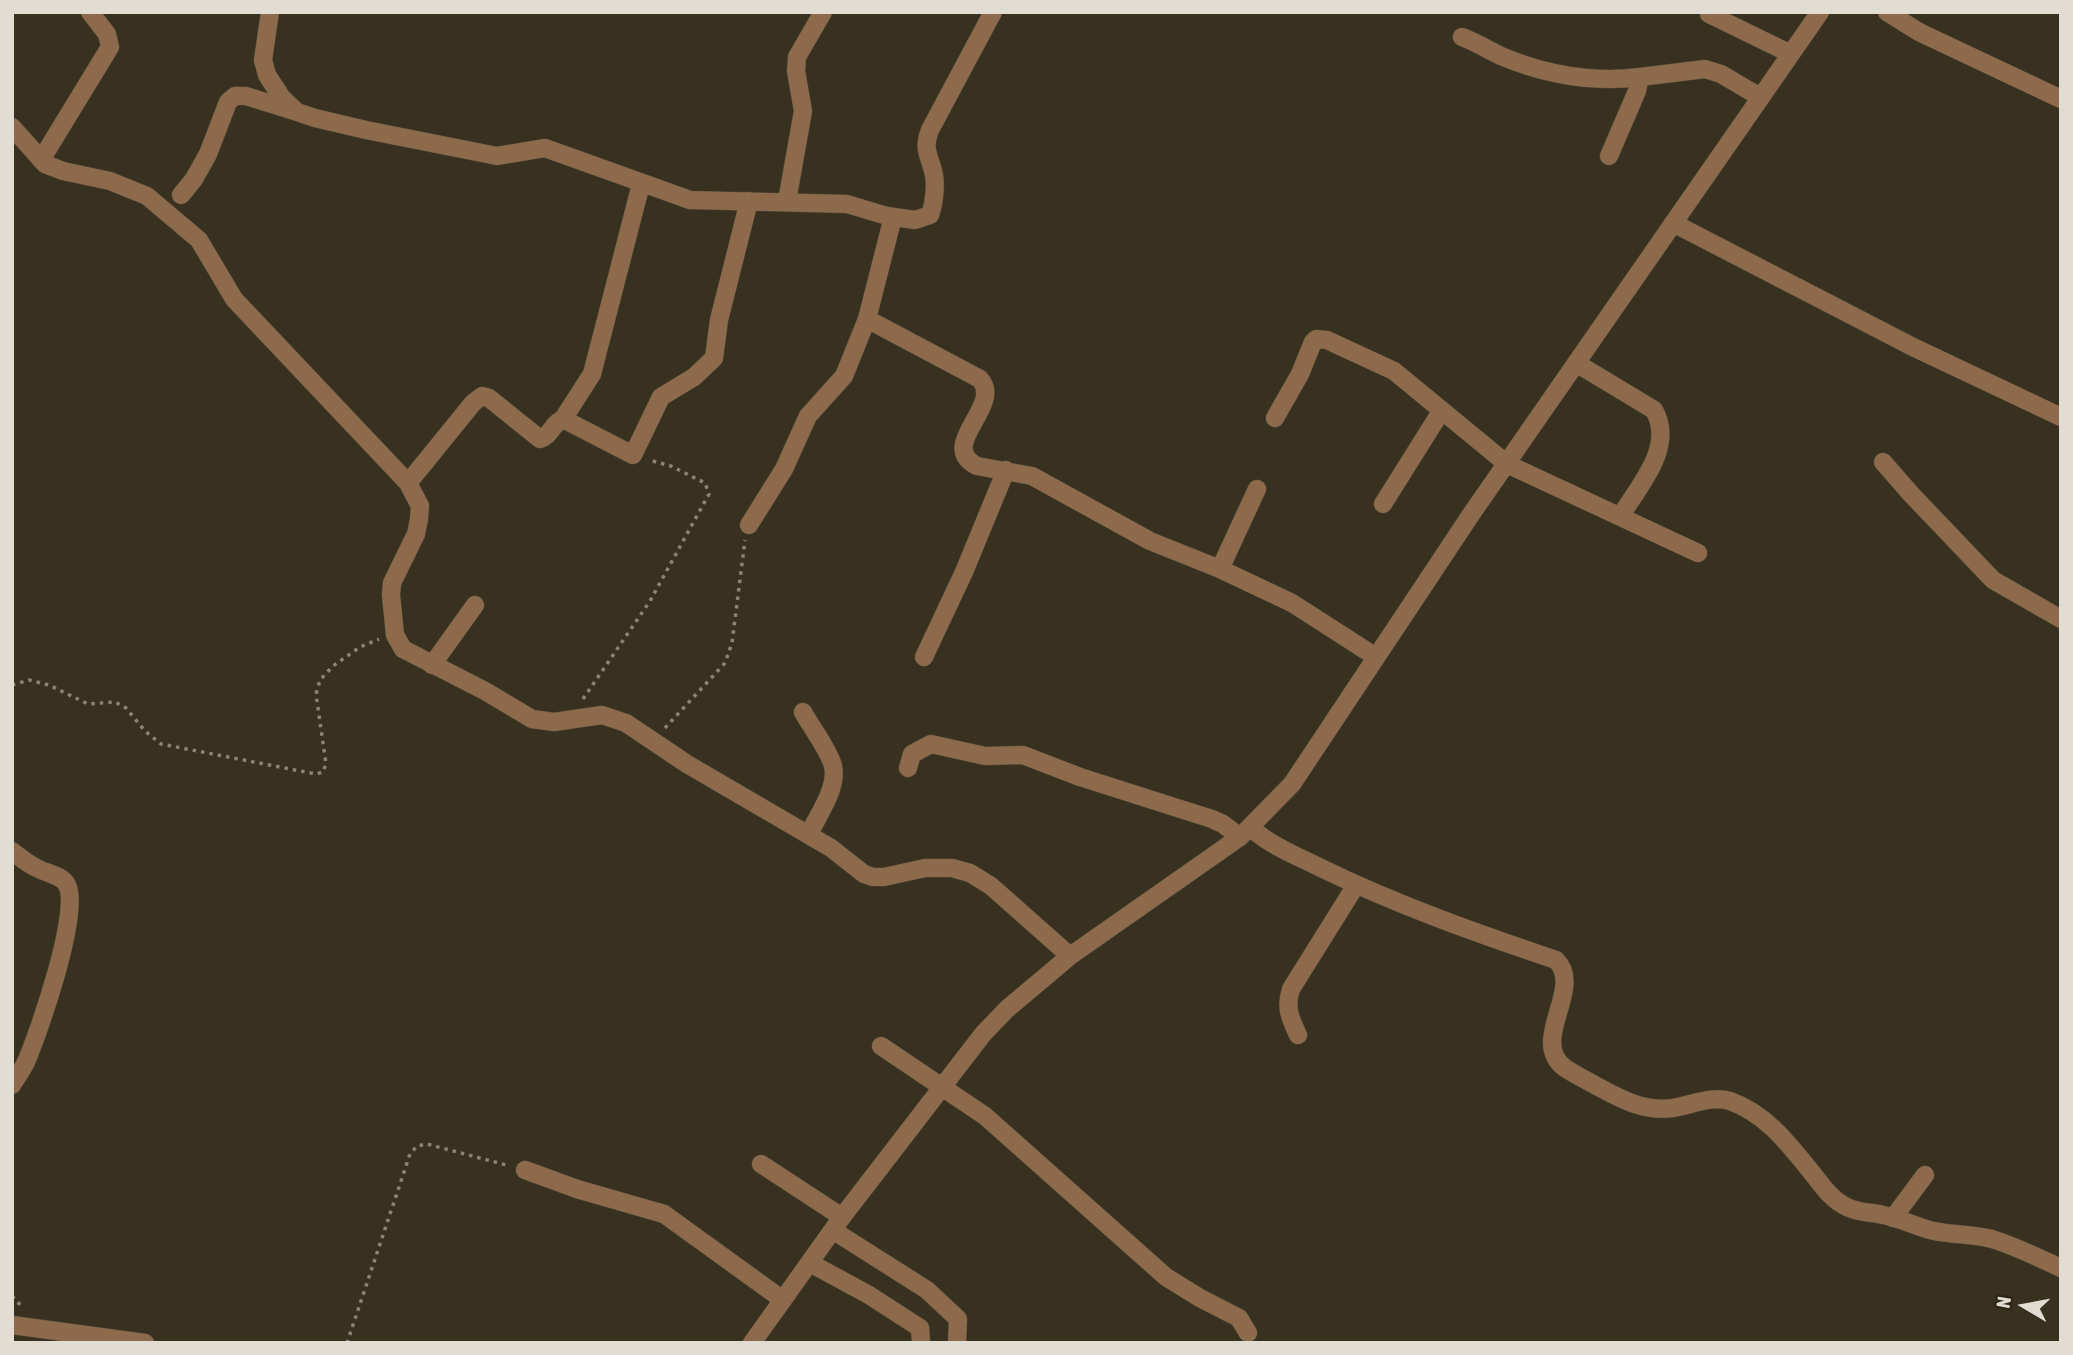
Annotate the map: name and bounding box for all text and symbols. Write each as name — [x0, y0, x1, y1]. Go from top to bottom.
north arrow — [1989, 1271, 2059, 1341]
text: N — [1992, 1295, 2015, 1310]

